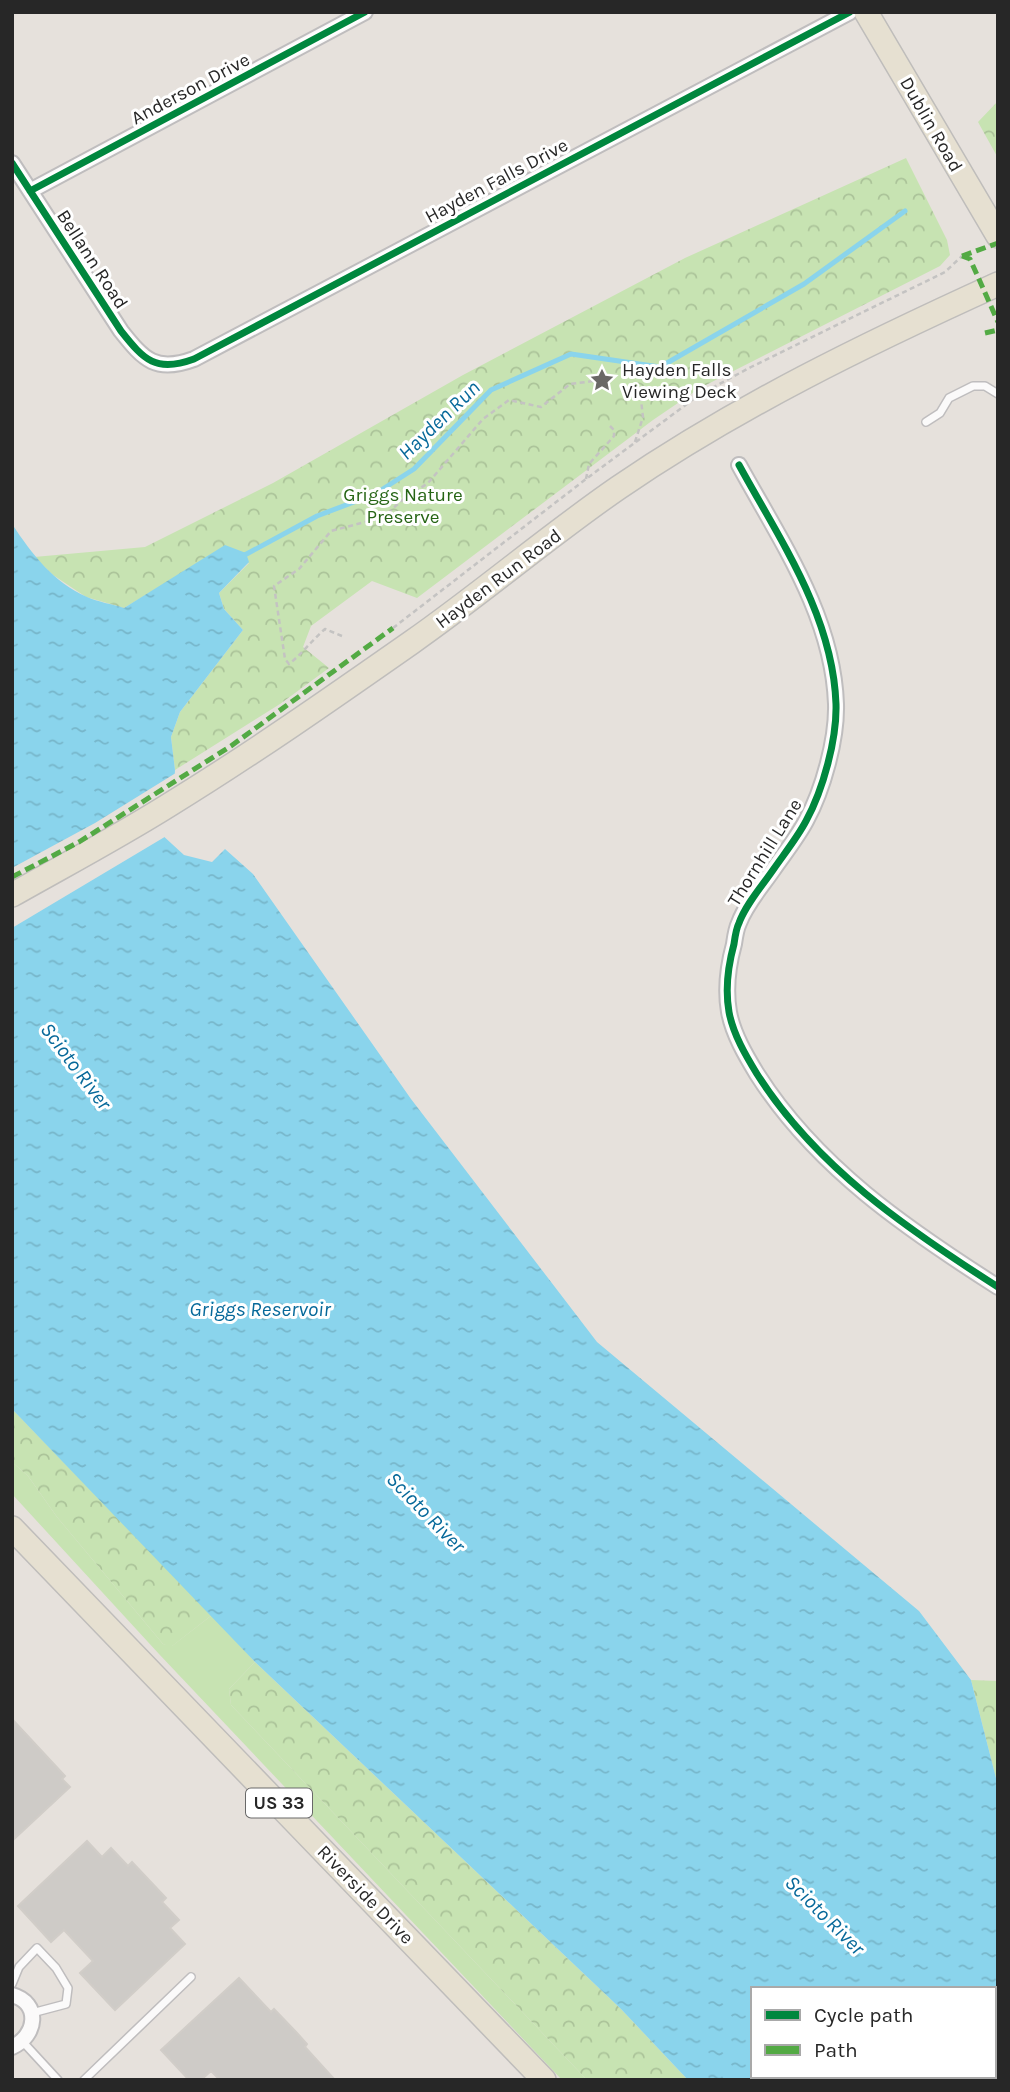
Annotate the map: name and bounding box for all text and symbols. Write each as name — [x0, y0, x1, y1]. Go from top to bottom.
street label: Anderson Drive — [127, 48, 253, 129]
street label: Dublin Road — [895, 73, 967, 176]
street label: Hayden Falls Drive — [421, 134, 572, 228]
street label: Bellann Road — [52, 206, 132, 313]
place label: Hayden Falls Viewing Deck — [622, 359, 737, 403]
place icon: Hayden Falls Viewing Deck — [588, 366, 616, 394]
water label: Hayden Run — [393, 375, 485, 465]
park label: Griggs Nature Preserve — [343, 484, 463, 528]
street label: Hayden Run Road — [431, 524, 566, 633]
street label: Thornhill Lane — [723, 795, 807, 910]
water label: Scioto River — [36, 1018, 117, 1115]
water label: Griggs Reservoir — [189, 1297, 332, 1321]
water label: Scioto River — [382, 1467, 471, 1558]
road number: US 33 — [246, 1788, 312, 1817]
street label: Riverside Drive — [313, 1841, 418, 1949]
water label: Scioto River — [780, 1870, 870, 1960]
legend — [751, 1987, 996, 2078]
text: Cycle path — [814, 2003, 914, 2027]
text: Path — [814, 2038, 858, 2062]

